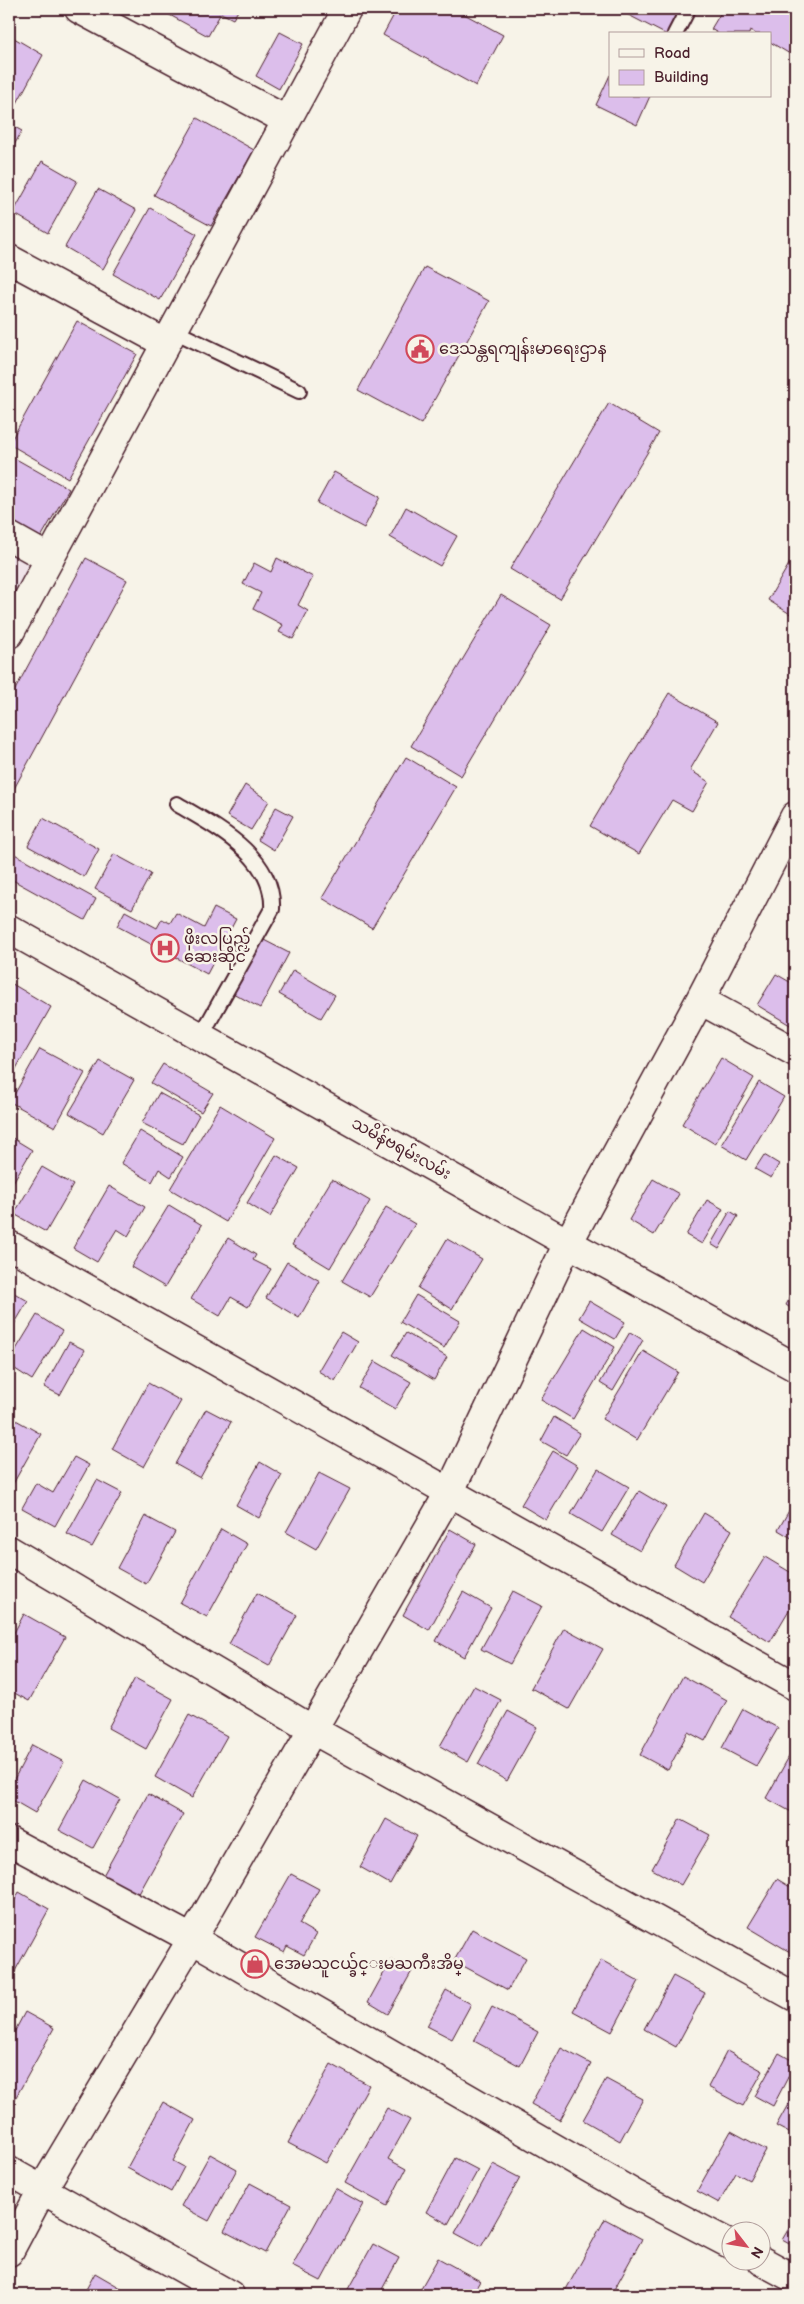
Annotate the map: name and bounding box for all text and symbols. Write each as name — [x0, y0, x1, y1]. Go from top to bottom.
legend — [609, 32, 772, 98]
text: Road — [654, 44, 690, 63]
text: Building — [654, 68, 709, 87]
public building icon: ဒေသန္တရကျန်းမာရေးဌာန — [405, 334, 435, 364]
place label: ဒေသန္တရကျန်းမာရေးဌာန — [439, 337, 607, 362]
place label: ဖိုးလပြည့် ဆေးဆိုင် — [184, 927, 251, 971]
hospital icon: ဖိုးလပြည့် ဆေးဆိုင် — [150, 933, 180, 963]
street label: သမိန်ဗရမ်းလမ်း — [347, 1111, 455, 1187]
shop icon: အေမသူငယ္ခ်င္းမႀကီးအိမ္ — [240, 1949, 270, 1979]
place label: အေမသူငယ္ခ်င္းမႀကီးအိမ္ — [274, 1952, 464, 1978]
north arrow — [722, 2222, 772, 2272]
text: N — [747, 2244, 767, 2261]

